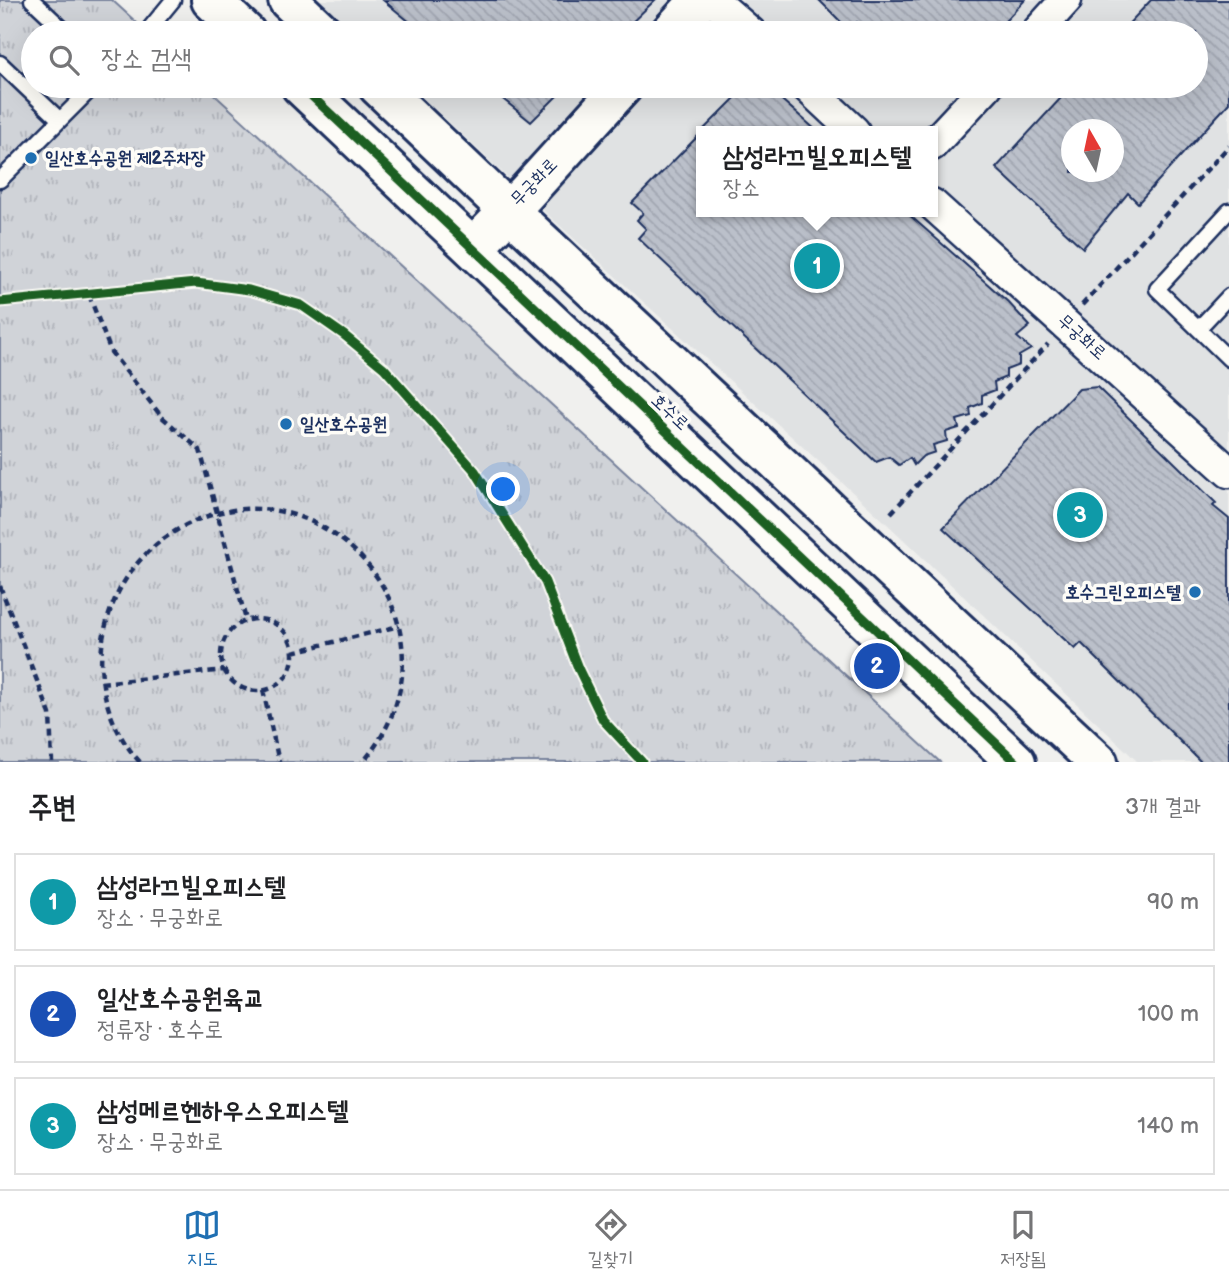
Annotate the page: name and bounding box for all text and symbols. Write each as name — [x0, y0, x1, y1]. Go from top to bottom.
search box — [21, 21, 1208, 98]
icon: search — [45, 41, 83, 79]
text: 장소 검색 — [101, 44, 192, 75]
north arrow — [1061, 119, 1124, 182]
popup — [696, 126, 938, 217]
text: 삼성라끄빌오피스텔 — [723, 142, 911, 173]
place label: 일산호수공원 제2주차장 — [45, 148, 206, 169]
marker: 일산호수공원 제2주차장 — [23, 150, 39, 166]
street label: 무궁화로 — [506, 154, 562, 210]
text: 장소 — [723, 174, 760, 202]
pin: 1 — [794, 240, 840, 292]
street label: 무궁화로 — [1053, 310, 1111, 364]
street label: 호수로 — [647, 390, 693, 434]
place label: 일산호수공원 — [300, 414, 387, 435]
marker: 일산호수공원 — [278, 416, 294, 432]
your location — [486, 472, 520, 506]
pin: 3 — [1057, 489, 1103, 541]
place label: 호수그린오피스텔 — [1065, 582, 1182, 603]
marker: 호수그린오피스텔 — [1187, 584, 1203, 600]
pin: 2 — [854, 640, 900, 692]
text: 주변 — [28, 790, 76, 826]
text: 3개 결과 — [1125, 793, 1201, 821]
text: 삼성라끄빌오피스텔 — [97, 872, 285, 903]
text: 1 — [48, 888, 58, 916]
text: 90 m — [1147, 888, 1199, 916]
text: 장소 · 무궁화로 — [97, 904, 223, 932]
text: 일산호수공원육교 — [97, 984, 264, 1015]
text: 2 — [46, 1000, 60, 1028]
text: 100 m — [1138, 1000, 1199, 1028]
text: 정류장 · 호수로 — [97, 1016, 223, 1044]
text: 삼성메르헨하우스오피스텔 — [97, 1096, 348, 1127]
text: 3 — [46, 1112, 60, 1140]
text: 140 m — [1137, 1112, 1199, 1140]
text: 장소 · 무궁화로 — [97, 1128, 223, 1156]
tab: 지도 — [183, 1206, 221, 1272]
tab: 길찾기 — [588, 1206, 633, 1272]
tab: 저장됨 — [1000, 1206, 1046, 1272]

